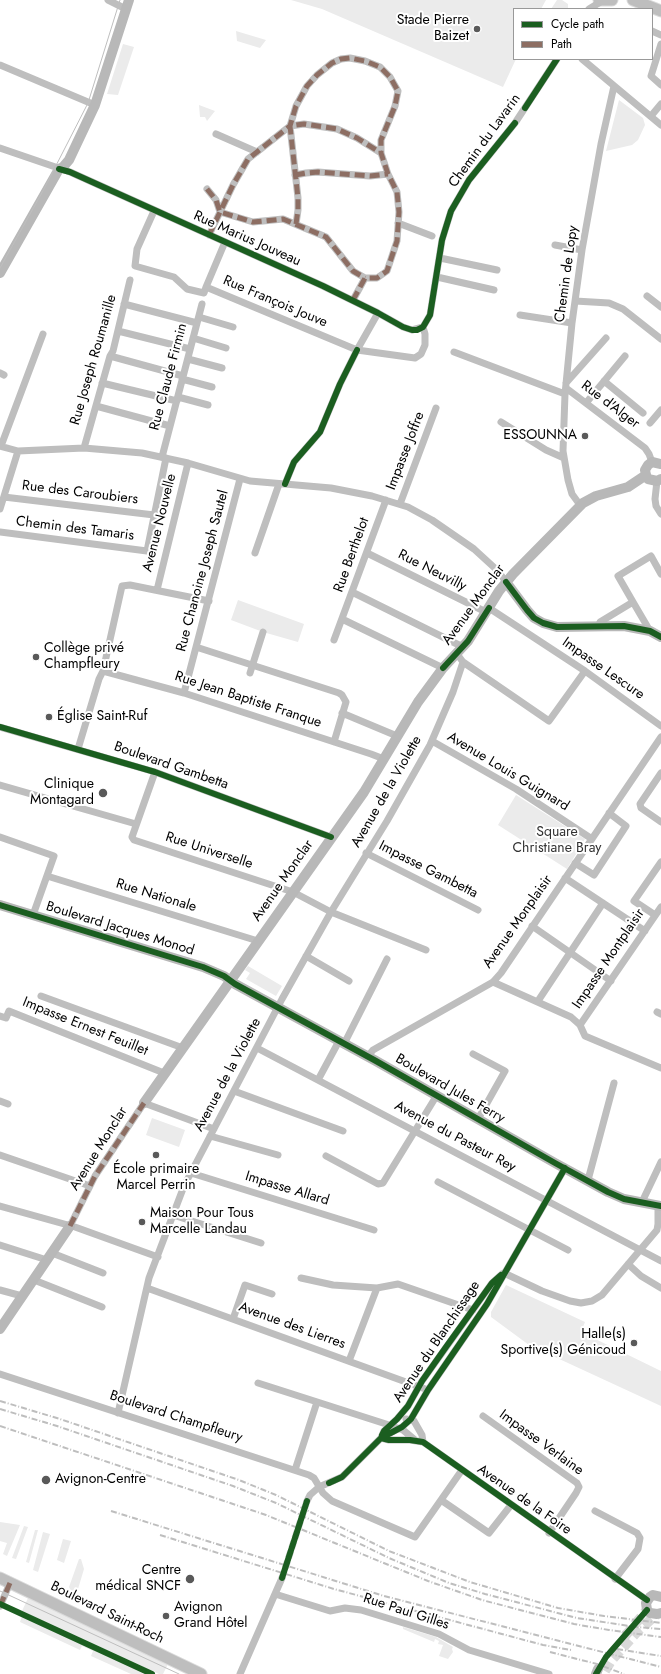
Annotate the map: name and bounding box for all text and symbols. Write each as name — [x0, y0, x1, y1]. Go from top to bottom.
legend — [513, 8, 653, 60]
place label: Stade Pierre Baizet — [397, 13, 469, 46]
text: Cycle path — [551, 15, 604, 33]
marker: Stade Pierre Baizet — [472, 24, 482, 34]
text: Path — [551, 35, 572, 53]
street label: Chemin du Lavarin — [445, 91, 525, 191]
street label: Rue Marius Jouveau — [191, 208, 303, 270]
street label: Chemin de Lopy — [552, 225, 582, 323]
street label: Rue François Jouve — [220, 272, 330, 332]
street label: Rue Joseph Roumanille — [67, 293, 121, 427]
street label: Rue Claude Firmin — [147, 322, 191, 432]
street label: Rue d'Alger — [577, 378, 643, 432]
street label: Impasse Joffre — [383, 409, 429, 493]
place label: ESSOUNNA — [503, 428, 577, 444]
marker: ESSOUNNA — [580, 431, 590, 441]
street label: Avenue Nouvelle — [140, 472, 180, 574]
street label: Rue des Caroubiers — [21, 478, 139, 508]
street label: Rue Chanoine Joseph Sautel — [173, 488, 233, 654]
street label: Chemin des Tamaris — [15, 513, 135, 545]
street label: Rue Berthelot — [331, 515, 373, 595]
street label: Rue Neuvilly — [395, 547, 469, 595]
street label: Avenue Monclar — [439, 561, 509, 649]
street label: Impasse Lescure — [559, 634, 647, 704]
place label: Collège privé Champfleury — [44, 641, 124, 674]
marker: Collège privé Champfleury — [31, 652, 41, 662]
street label: Rue Jean Baptiste Franque — [172, 668, 324, 732]
place label: Église Saint-Ruf — [57, 709, 147, 725]
marker: Église Saint-Ruf — [44, 712, 54, 722]
street label: Avenue Louis Guignard — [444, 729, 572, 815]
street label: Avenue de la Violette — [348, 733, 426, 851]
street label: Boulevard Gambetta — [112, 739, 230, 793]
place label: Clinique Montagard — [30, 777, 94, 810]
marker: Clinique Montagard — [97, 787, 109, 799]
park label: Square Christiane Bray — [513, 825, 601, 858]
street label: Rue Universelle — [163, 829, 255, 873]
street label: Avenue Monclar — [249, 837, 317, 925]
street label: Impasse Gambetta — [376, 838, 480, 902]
street label: Avenue Monplaisir — [480, 872, 556, 972]
street label: Rue Nationale — [114, 876, 198, 916]
street label: Boulevard Jacques Monod — [44, 898, 196, 960]
street label: Impasse Montplaisir — [569, 906, 649, 1012]
street label: Impasse Ernest Feuillet — [20, 994, 150, 1060]
street label: Avenue de la Violette — [191, 1015, 265, 1135]
street label: Boulevard Jules Ferry — [392, 1051, 508, 1127]
street label: Avenue du Pasteur Rey — [392, 1098, 518, 1176]
street label: Avenue Monclar — [67, 1104, 131, 1194]
marker: École primaire Marcel Perrin — [151, 1150, 161, 1160]
place label: École primaire Marcel Perrin — [113, 1162, 199, 1194]
street label: Impasse Allard — [243, 1168, 331, 1210]
place label: Maison Pour Tous Marcelle Landau — [150, 1206, 254, 1238]
marker: Maison Pour Tous Marcelle Landau — [137, 1217, 147, 1227]
street label: Avenue du Blanchissage — [390, 1278, 484, 1406]
street label: Avenue des Lierres — [236, 1299, 348, 1353]
place label: Halle(s) Sportive(s) Génicoud — [501, 1327, 626, 1360]
marker: Halle(s) Sportive(s) Génicoud — [629, 1338, 639, 1348]
street label: Boulevard Champfleury — [107, 1388, 245, 1446]
street label: Impasse Verlaine — [496, 1407, 586, 1479]
street label: Avenue de la Foire — [474, 1461, 574, 1539]
place label: Avignon-Centre — [55, 1472, 146, 1488]
marker: Avignon-Centre — [40, 1474, 52, 1486]
place label: Centre médical SNCF — [95, 1563, 181, 1596]
marker: Centre médical SNCF — [184, 1573, 196, 1585]
street label: Boulevard Saint-Roch — [48, 1578, 166, 1648]
street label: Rue Paul Gilles — [361, 1590, 451, 1634]
place label: Avignon Grand Hôtel — [174, 1600, 247, 1632]
marker: Avignon Grand Hôtel — [161, 1611, 171, 1621]

